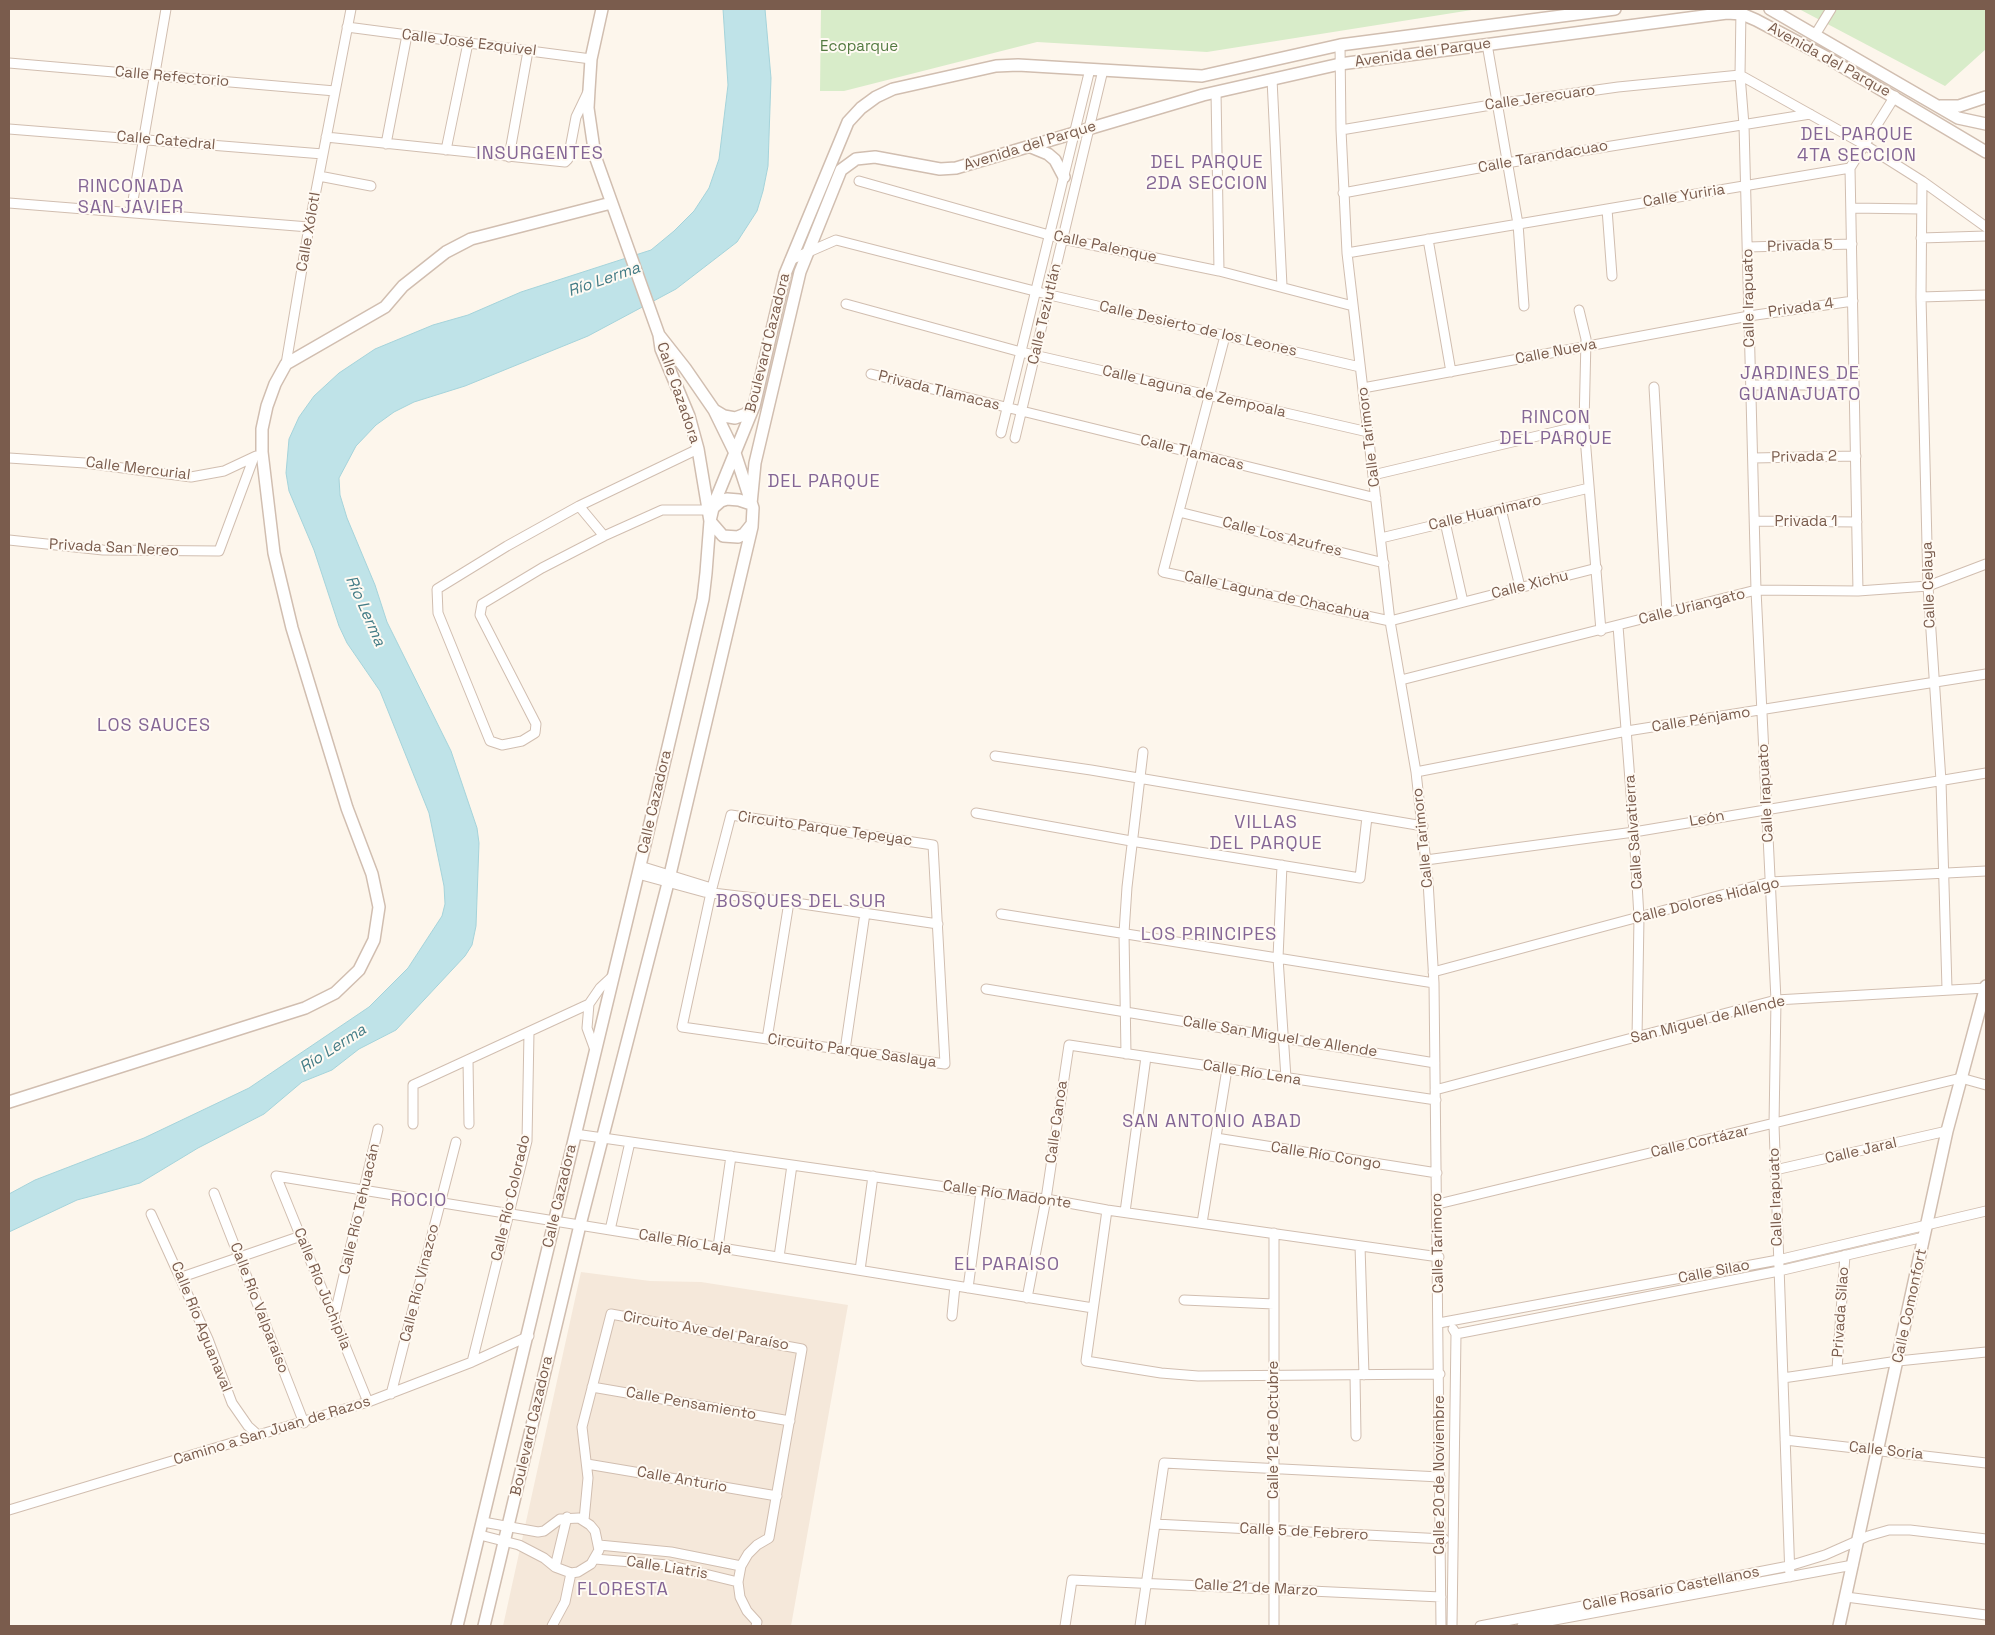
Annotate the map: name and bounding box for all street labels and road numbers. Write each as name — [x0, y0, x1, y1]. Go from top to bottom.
street label: Avenida del Parque — [1765, 19, 1893, 101]
street label: Calle José Ezquivel — [401, 26, 537, 60]
street label: Avenida del Parque — [1354, 35, 1492, 71]
street label: Calle Refectorio — [114, 63, 230, 91]
street label: Calle Jerecuaro — [1484, 81, 1596, 115]
street label: Avenida del Parque — [962, 117, 1098, 175]
street label: Calle Catedral — [116, 128, 216, 154]
street label: Calle Tarandacuao — [1477, 137, 1609, 177]
street label: Calle Yuriria — [1642, 181, 1726, 211]
street label: Calle Xólotl — [293, 191, 325, 273]
street label: Calle Palenque — [1052, 227, 1158, 267]
street label: Privada 5 — [1767, 236, 1833, 256]
street label: Calle Irapuato — [1739, 248, 1759, 348]
street label: Calle Teziutlán — [1025, 262, 1065, 366]
street label: Boulevard Cazadora — [742, 271, 794, 415]
street label: Privada 4 — [1767, 294, 1835, 322]
street label: Calle Desierto de los Leones — [1097, 297, 1299, 361]
street label: Calle Nueva — [1514, 335, 1598, 369]
street label: Calle Cazadora — [652, 340, 704, 446]
street label: Calle Laguna de Zempoala — [1100, 362, 1288, 422]
street label: Privada Tlamacas — [876, 367, 1002, 415]
street label: Calle Tarimoro — [1354, 386, 1384, 488]
street label: Calle Tlamacas — [1138, 431, 1246, 475]
street label: Privada 2 — [1771, 447, 1837, 467]
street label: Calle Mercurial — [85, 454, 191, 484]
street label: Calle Huanimaro — [1427, 491, 1543, 535]
street label: Calle Los Azufres — [1220, 513, 1344, 561]
street label: Privada 1 — [1774, 513, 1838, 531]
street label: Privada San Nereo — [49, 536, 179, 560]
street label: Calle Celaya — [1918, 541, 1940, 629]
street label: Calle Laguna de Chacahua — [1182, 567, 1372, 625]
street label: Calle Xichu — [1490, 567, 1570, 603]
street label: Calle Uriangato — [1637, 585, 1747, 629]
street label: Calle Pénjamo — [1650, 703, 1752, 737]
street label: Calle Irapuato — [1754, 743, 1778, 843]
street label: Calle Cazadora — [634, 748, 676, 856]
street label: Calle Salvatierra — [1621, 774, 1647, 890]
street label: Calle Tarimoro — [1409, 787, 1437, 889]
street label: León — [1688, 807, 1726, 831]
street label: Circuito Parque Tepeyac — [737, 808, 913, 850]
street label: Calle Dolores Hidalgo — [1631, 874, 1781, 928]
street label: San Miguel de Allende — [1629, 992, 1787, 1048]
street label: Calle San Miguel de Allende — [1181, 1013, 1379, 1061]
street label: Circuito Parque Saslaya — [766, 1030, 938, 1072]
street label: Calle Río Lena — [1201, 1056, 1303, 1090]
street label: Calle Canoa — [1042, 1079, 1072, 1165]
street label: Calle Cortázar — [1649, 1122, 1751, 1162]
street label: Calle Río Colorado — [488, 1133, 534, 1263]
street label: Calle Jaral — [1823, 1134, 1899, 1168]
street label: Calle Río Congo — [1269, 1138, 1383, 1174]
street label: Calle Río Tehuacán — [336, 1142, 384, 1276]
street label: Calle Cazadora — [539, 1142, 581, 1250]
street label: Calle Irapuato — [1765, 1147, 1787, 1247]
street label: Calle Río Madonte — [942, 1177, 1072, 1213]
street label: Calle Tarimoro — [1428, 1193, 1448, 1293]
street label: Calle Río Vinazco — [397, 1222, 443, 1344]
street label: Calle Río Juchipila — [289, 1225, 355, 1353]
street label: Calle Río Laja — [637, 1226, 733, 1258]
street label: Calle Río Valparaíso — [226, 1240, 292, 1376]
street label: Calle Comonfort — [1889, 1247, 1931, 1365]
street label: Calle Silao — [1677, 1256, 1751, 1288]
street label: Calle Río Aguanaval — [167, 1259, 235, 1395]
street label: Privada Silao — [1829, 1266, 1853, 1358]
street label: Circuito Ave del Paraíso — [622, 1308, 790, 1354]
street label: Boulevard Cazadora — [507, 1354, 557, 1498]
street label: Calle 12 de Octubre — [1265, 1361, 1283, 1499]
street label: Calle Pensamiento — [624, 1384, 758, 1424]
street label: Camino a San Juan de Razos — [171, 1392, 373, 1470]
street label: Calle 20 de Noviembre — [1431, 1395, 1449, 1555]
street label: Calle Soria — [1848, 1438, 1924, 1464]
street label: Calle Anturio — [635, 1463, 729, 1497]
street label: Calle 5 de Febrero — [1239, 1520, 1369, 1544]
street label: Calle Liatris — [625, 1553, 709, 1583]
street label: Calle Rosario Castellanos — [1581, 1563, 1761, 1615]
street label: Calle 21 de Marzo — [1194, 1576, 1318, 1600]

